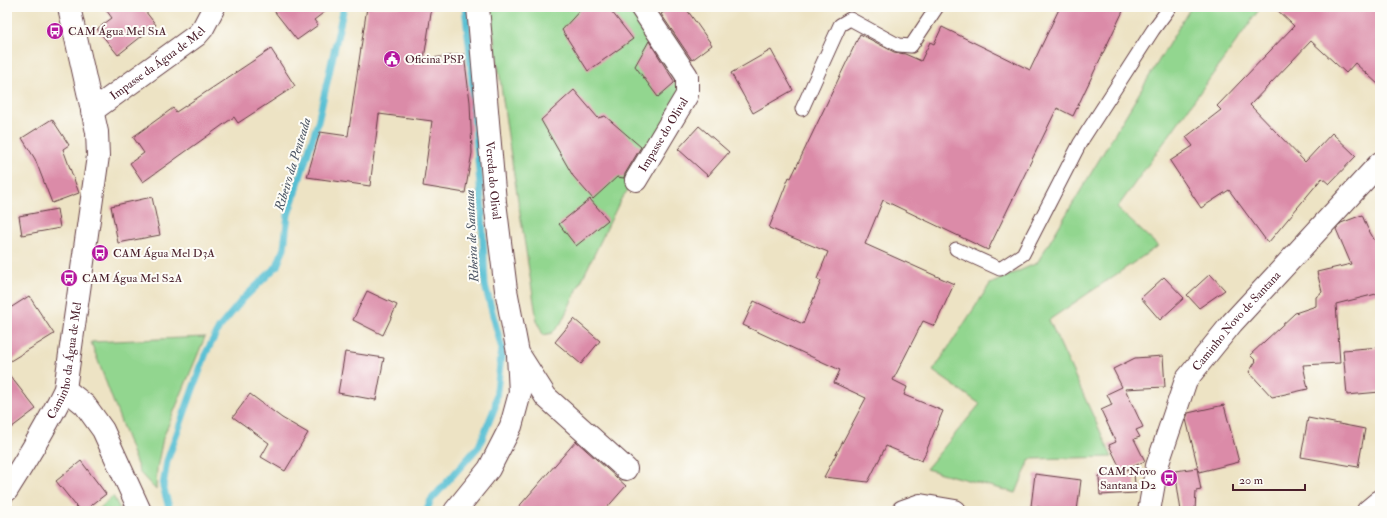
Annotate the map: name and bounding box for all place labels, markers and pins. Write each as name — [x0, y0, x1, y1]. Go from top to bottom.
bus stop icon: CAM Água Mel S1A — [45, 21, 65, 41]
place label: CAM Água Mel S1A — [68, 24, 167, 39]
public building icon: Oficina PSP — [382, 49, 402, 69]
place label: Oficina PSP — [405, 52, 464, 67]
bus stop icon: CAM Água Mel D3A — [90, 243, 110, 263]
place label: CAM Água Mel D3A — [113, 246, 215, 261]
bus stop icon: CAM Água Mel S2A — [59, 268, 79, 288]
place label: CAM Água Mel S2A — [82, 271, 183, 286]
place label: CAM Novo Santana D2 — [1098, 464, 1156, 493]
bus stop icon: CAM Novo Santana D2 — [1159, 468, 1179, 488]

